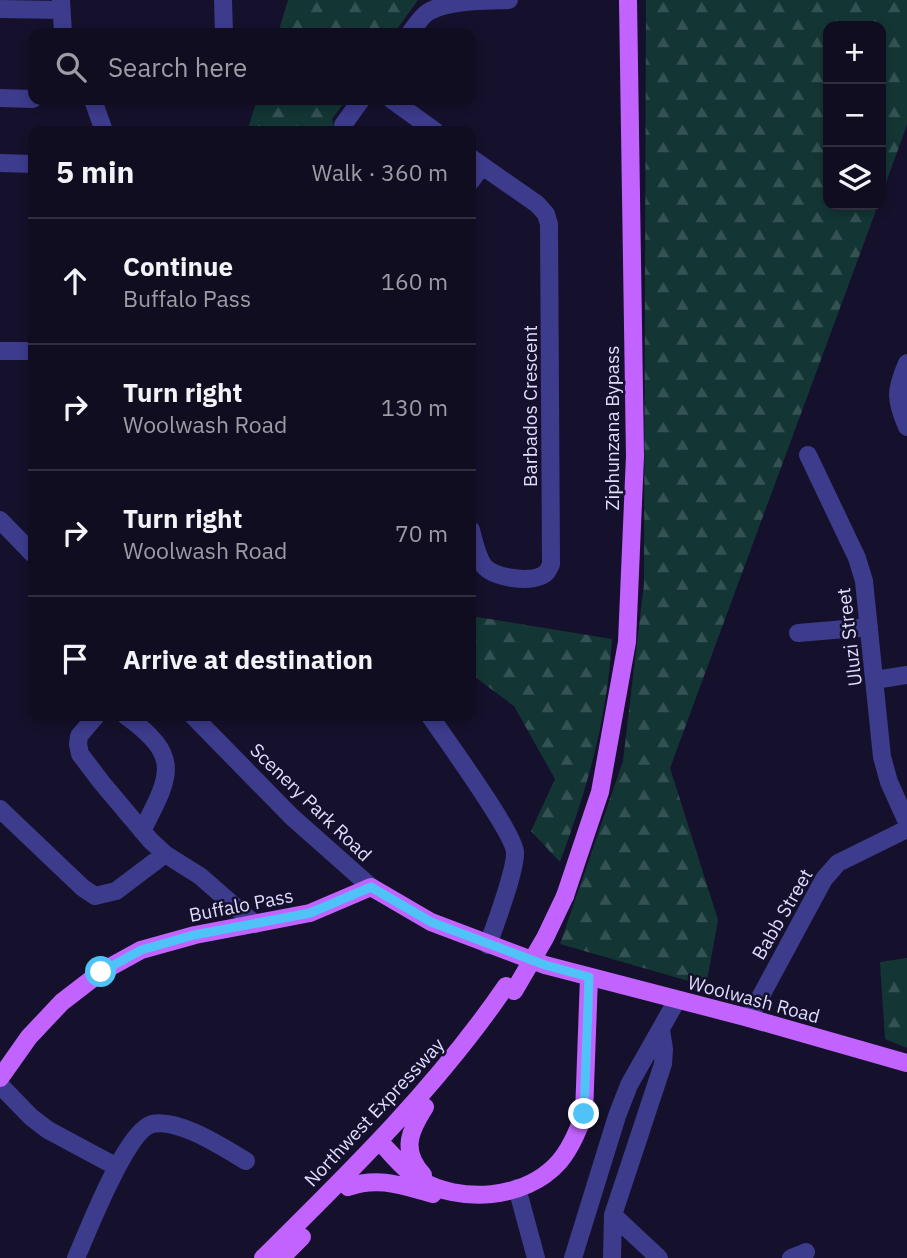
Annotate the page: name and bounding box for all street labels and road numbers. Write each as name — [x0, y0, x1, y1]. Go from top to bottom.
street label: Barbados Crescent — [518, 325, 542, 487]
street label: Ziphunzana Bypass — [600, 346, 624, 510]
street label: Uluzi Street — [831, 586, 867, 688]
street label: Scenery Park Road — [245, 738, 377, 866]
street label: Babb Street — [746, 864, 818, 964]
street label: Buffalo Pass — [187, 883, 295, 927]
street label: Woolwash Road — [685, 970, 823, 1028]
street label: Northwest Expressway — [299, 1032, 450, 1191]

